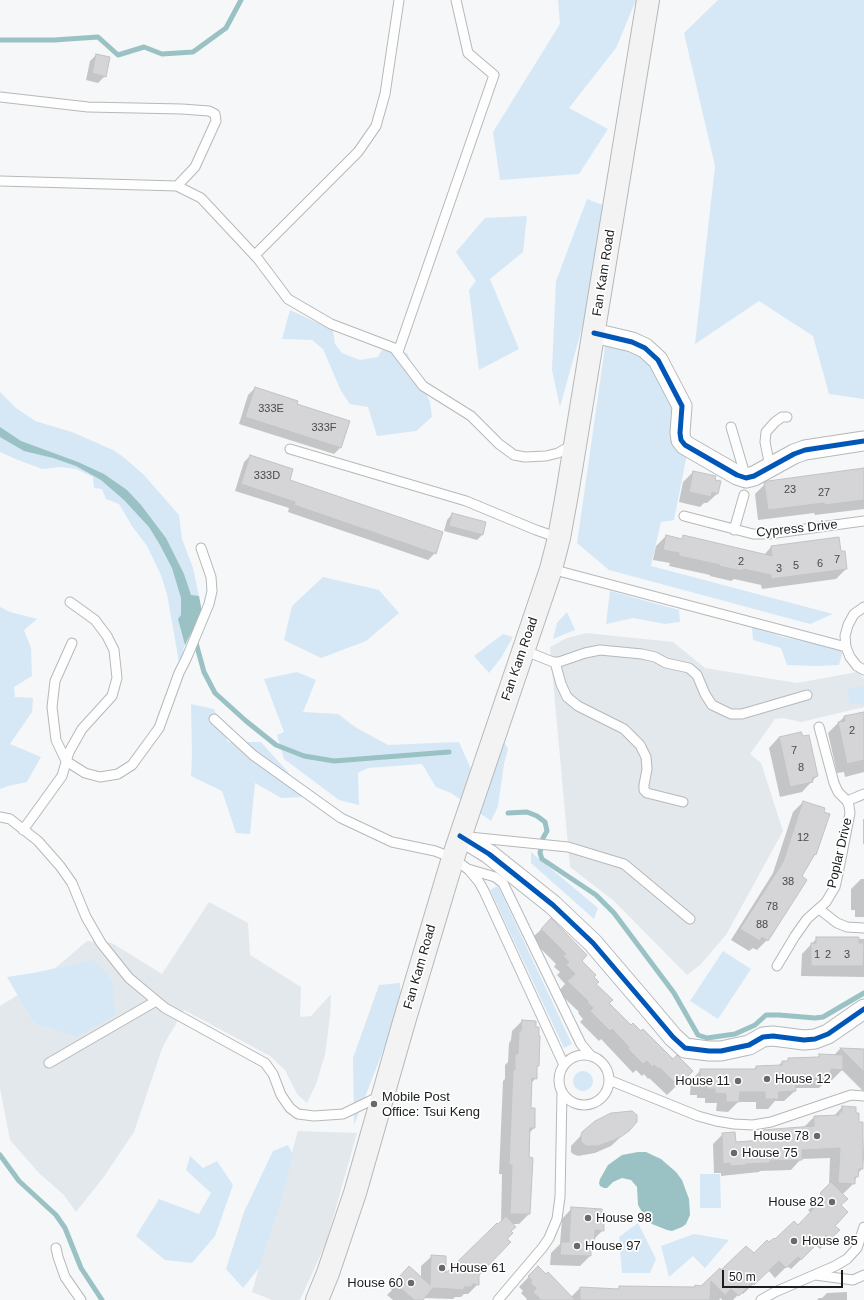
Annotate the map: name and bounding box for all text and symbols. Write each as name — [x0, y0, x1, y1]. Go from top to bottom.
street label: Fan Kam Road — [589, 229, 619, 317]
house number: 333E — [258, 402, 284, 416]
house number: 333F — [311, 421, 337, 435]
house number: 333D — [254, 469, 280, 483]
house number: 23 — [784, 483, 796, 497]
house number: 27 — [818, 486, 830, 500]
street label: Cypress Drive — [756, 517, 838, 541]
house number: 7 — [834, 553, 840, 567]
house number: 2 — [738, 555, 744, 569]
house number: 6 — [817, 557, 823, 571]
house number: 5 — [793, 559, 799, 573]
house number: 3 — [776, 562, 782, 576]
street label: Fan Kam Road — [498, 615, 542, 703]
house number: 2 — [849, 724, 855, 738]
house number: 7 — [791, 744, 797, 758]
house number: 8 — [798, 761, 804, 775]
street label: Poplar Drive — [824, 816, 856, 890]
house number: 12 — [797, 831, 809, 845]
house number: 38 — [782, 875, 794, 889]
house number: 78 — [766, 900, 778, 914]
house number: 88 — [756, 918, 768, 932]
street label: Fan Kam Road — [400, 923, 440, 1011]
house number: 1 — [814, 948, 820, 962]
house number: 2 — [825, 948, 831, 962]
house number: 3 — [844, 948, 850, 962]
place label: House 12 — [775, 1071, 831, 1087]
place label: House 11 — [675, 1073, 730, 1089]
marker: House 12 — [762, 1074, 772, 1084]
marker: House 11 — [733, 1076, 743, 1086]
place label: Mobile Post Office: Tsui Keng — [382, 1089, 480, 1120]
marker: Mobile Post Office: Tsui Keng — [369, 1099, 379, 1109]
place label: House 78 — [753, 1128, 809, 1144]
marker: House 78 — [812, 1131, 822, 1141]
place label: House 75 — [742, 1145, 798, 1161]
marker: House 75 — [729, 1148, 739, 1158]
place label: House 82 — [768, 1194, 824, 1210]
marker: House 82 — [827, 1197, 837, 1207]
place label: House 98 — [596, 1210, 652, 1226]
marker: House 98 — [583, 1213, 593, 1223]
place label: House 85 — [802, 1233, 858, 1249]
marker: House 85 — [789, 1236, 799, 1246]
place label: House 97 — [585, 1238, 641, 1254]
marker: House 97 — [572, 1241, 582, 1251]
place label: House 61 — [450, 1260, 506, 1276]
scale bar — [724, 1262, 845, 1288]
marker: House 61 — [437, 1263, 447, 1273]
text: 50 m — [729, 1270, 756, 1284]
place label: House 60 — [347, 1275, 403, 1291]
marker: House 60 — [406, 1278, 416, 1288]

